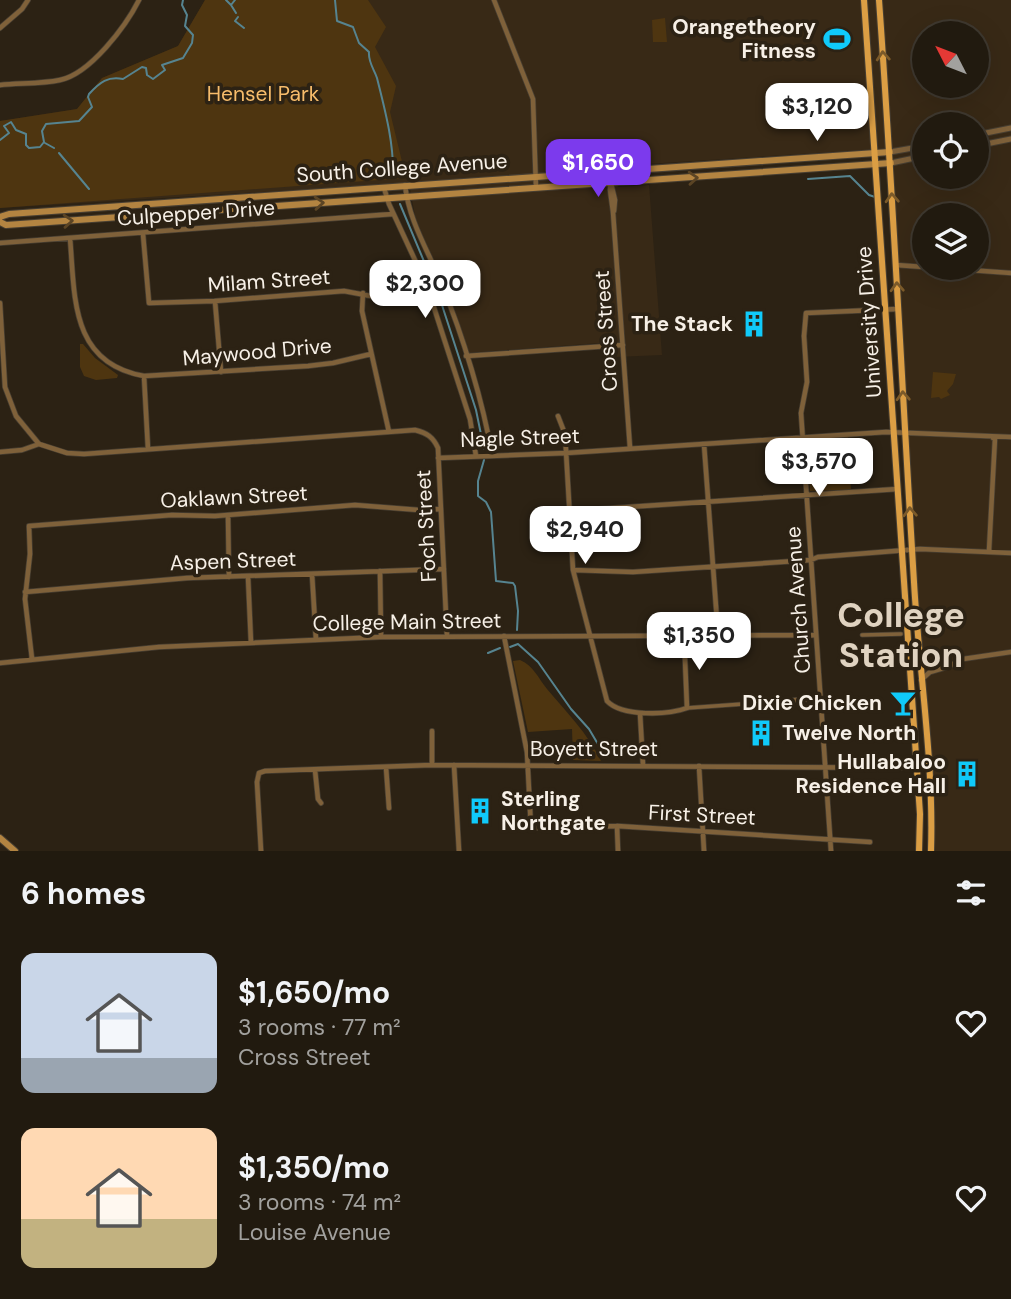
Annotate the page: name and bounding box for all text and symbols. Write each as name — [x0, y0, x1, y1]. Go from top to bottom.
place label: Orangetheory Fitness — [672, 13, 816, 65]
north arrow — [912, 21, 989, 98]
map controls — [912, 21, 989, 280]
sports icon: Orangetheory Fitness — [822, 24, 852, 54]
one-way arrow — [876, 51, 891, 62]
park label: Hensel Park — [207, 80, 320, 108]
pin: $3,120 — [760, 83, 874, 143]
text: $3,120 — [781, 91, 853, 121]
button: locate — [912, 112, 989, 189]
pin: $1,650 — [541, 140, 655, 199]
street label: South College Avenue — [296, 147, 509, 189]
text: $1,650 — [562, 147, 634, 177]
one-way arrow — [687, 171, 698, 186]
one-way arrow — [885, 192, 900, 203]
street label: Culpepper Drive — [116, 194, 276, 232]
one-way arrow — [314, 196, 325, 211]
button: layers — [912, 203, 989, 280]
one-way arrow — [62, 213, 73, 228]
street label: University Drive — [850, 245, 888, 399]
pin: $2,300 — [368, 260, 482, 320]
street label: Milam Street — [207, 263, 331, 299]
text: $2,300 — [385, 268, 465, 298]
street label: Cross Street — [588, 270, 624, 392]
one-way arrow — [890, 281, 905, 292]
building icon: The Stack — [739, 309, 769, 339]
place label: The Stack — [631, 310, 733, 338]
street label: Maywood Drive — [181, 332, 333, 372]
one-way arrow — [896, 390, 911, 401]
street label: Nagle Street — [460, 422, 580, 454]
pin: $3,570 — [762, 438, 876, 498]
text: $3,570 — [781, 446, 857, 476]
street label: Foch Street — [409, 469, 443, 583]
street label: Oaklawn Street — [160, 479, 308, 515]
pin: $2,940 — [528, 506, 642, 566]
one-way arrow — [902, 507, 917, 518]
text: $2,940 — [546, 514, 624, 544]
street label: Church Avenue — [779, 525, 817, 675]
street label: Aspen Street — [169, 545, 297, 577]
district label: College Station — [837, 592, 965, 678]
street label: College Main Street — [312, 606, 502, 638]
pin: $1,350 — [642, 612, 756, 672]
text: $1,350 — [663, 620, 735, 650]
bar icon: Dixie Chicken — [888, 688, 918, 718]
place label: Dixie Chicken — [742, 689, 882, 717]
building icon: Twelve North — [746, 718, 776, 748]
place label: Twelve North — [782, 719, 916, 747]
street label: Boyett Street — [530, 735, 658, 763]
place label: Hullabaloo Residence Hall — [796, 748, 946, 800]
building icon: Hullabaloo Residence Hall — [952, 759, 982, 789]
place label: Sterling Northgate — [501, 785, 606, 837]
building icon: Sterling Northgate — [465, 796, 495, 826]
street label: First Street — [648, 798, 756, 832]
text: 6 homes — [21, 874, 146, 913]
icon: filters — [952, 874, 990, 912]
text: $1,650/mo — [238, 973, 390, 1012]
icon: home — [77, 981, 161, 1065]
icon: heart — [952, 1004, 990, 1042]
text: 3 rooms · 77 m² — [238, 1012, 401, 1042]
text: Cross Street — [238, 1042, 371, 1072]
text: $1,350/mo — [238, 1148, 390, 1187]
icon: home — [77, 1156, 161, 1240]
icon: heart — [952, 1179, 990, 1217]
text: 3 rooms · 74 m² — [238, 1187, 401, 1217]
text: Louise Avenue — [238, 1217, 391, 1247]

